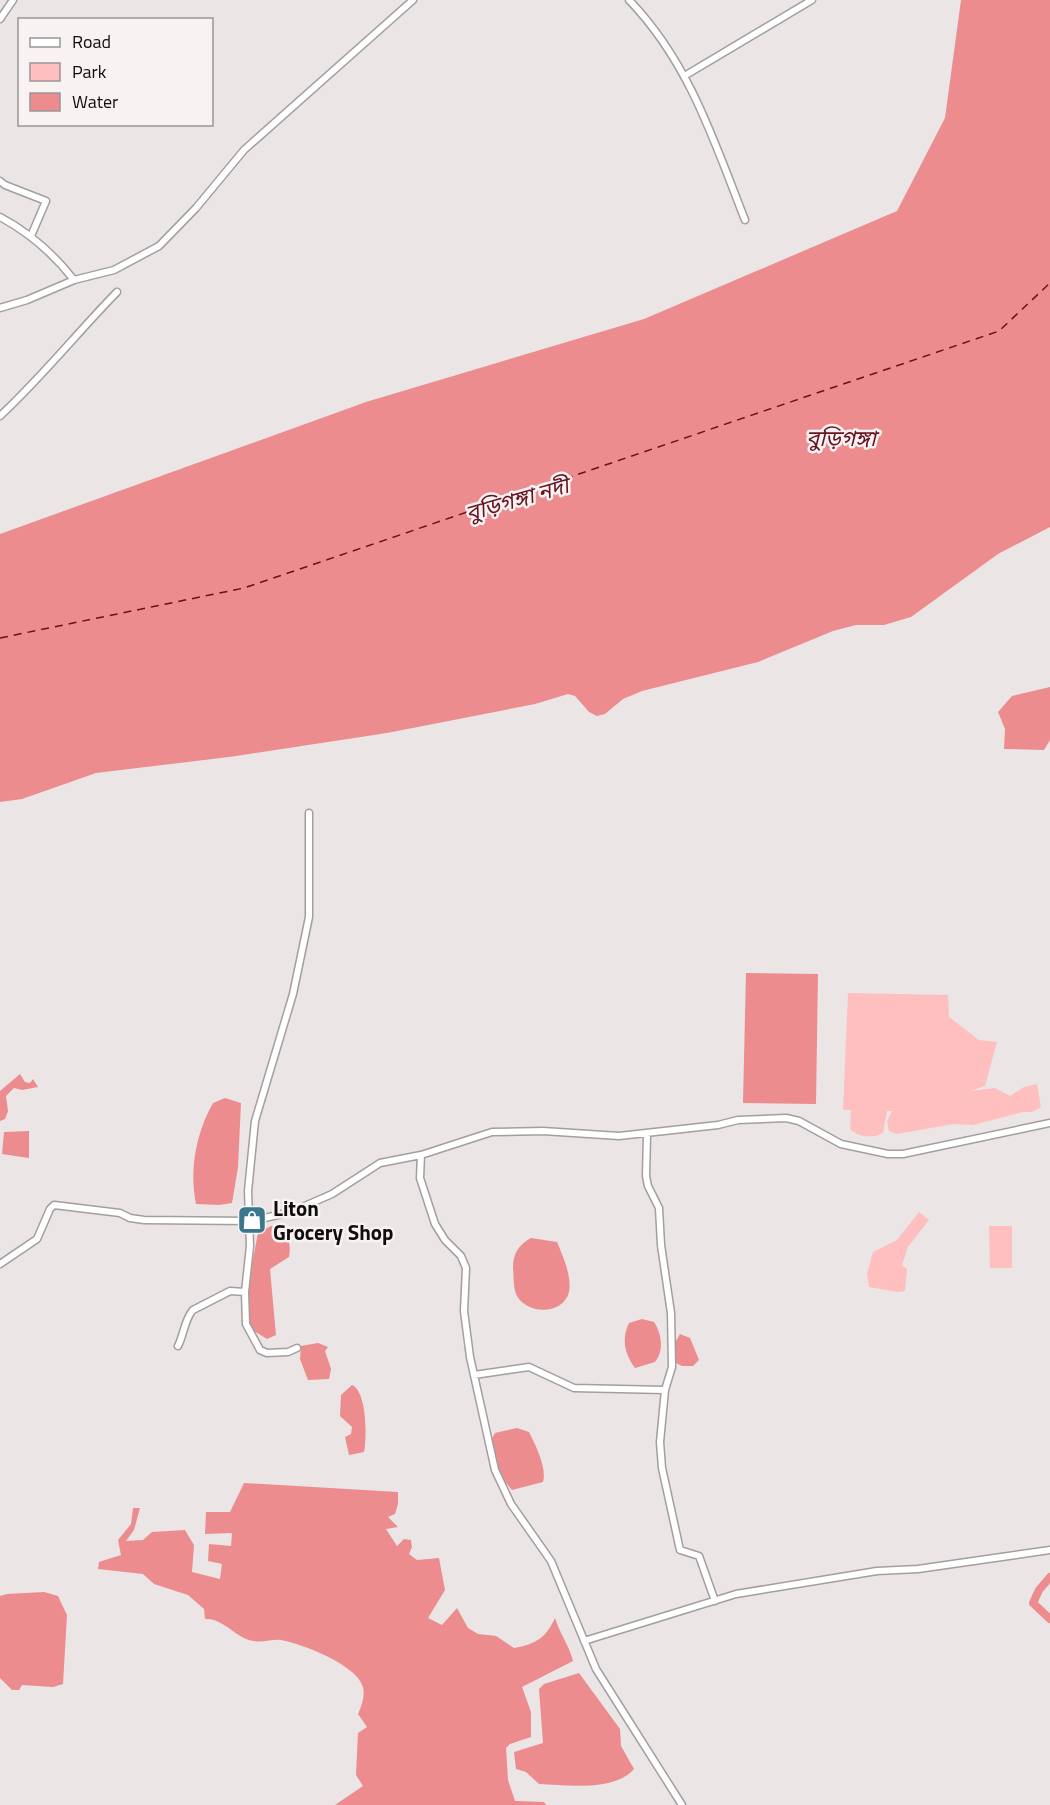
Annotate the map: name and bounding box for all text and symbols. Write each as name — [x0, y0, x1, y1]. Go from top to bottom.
legend — [18, 18, 213, 126]
text: Road — [72, 28, 111, 55]
text: Park — [72, 58, 107, 85]
text: Water — [72, 88, 118, 115]
water label: বুড়িগঙ্গা — [806, 421, 880, 455]
water label: বুড়িগঙ্গা নদী — [461, 467, 577, 530]
place label: Liton Grocery Shop — [273, 1192, 393, 1248]
shop icon: Liton Grocery Shop — [236, 1204, 268, 1236]

